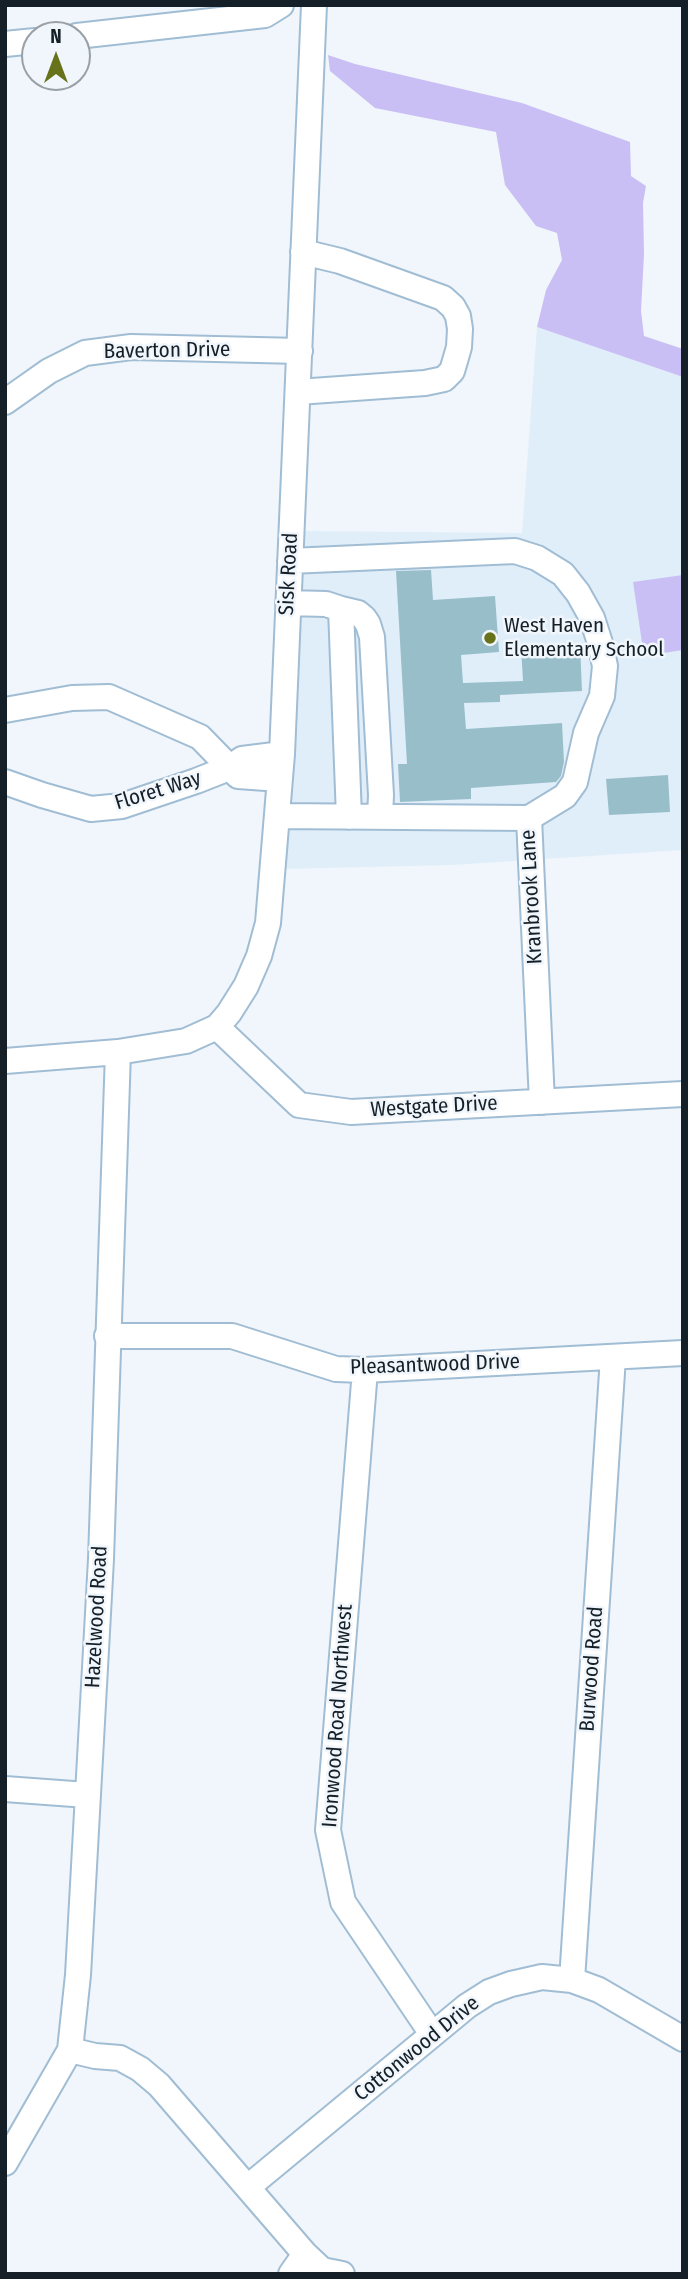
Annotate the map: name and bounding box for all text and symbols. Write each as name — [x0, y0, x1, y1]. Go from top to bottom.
north arrow — [21, 21, 91, 91]
text: N — [50, 25, 62, 48]
street label: Baverton Drive — [104, 337, 230, 365]
street label: Sisk Road — [274, 532, 304, 616]
place label: West Haven Elementary School — [504, 613, 664, 663]
marker: West Haven Elementary School — [482, 630, 498, 646]
street label: Floret Way — [112, 766, 204, 816]
street label: Kranbrook Lane — [516, 829, 548, 965]
street label: Westgate Drive — [370, 1091, 498, 1123]
street label: Pleasantwood Drive — [350, 1349, 520, 1381]
street label: Hazelwood Road — [81, 1545, 113, 1689]
street label: Ironwood Road Northwest — [318, 1603, 358, 1829]
street label: Burwood Road — [575, 1606, 609, 1732]
street label: Cottonwood Drive — [349, 1991, 485, 2107]

